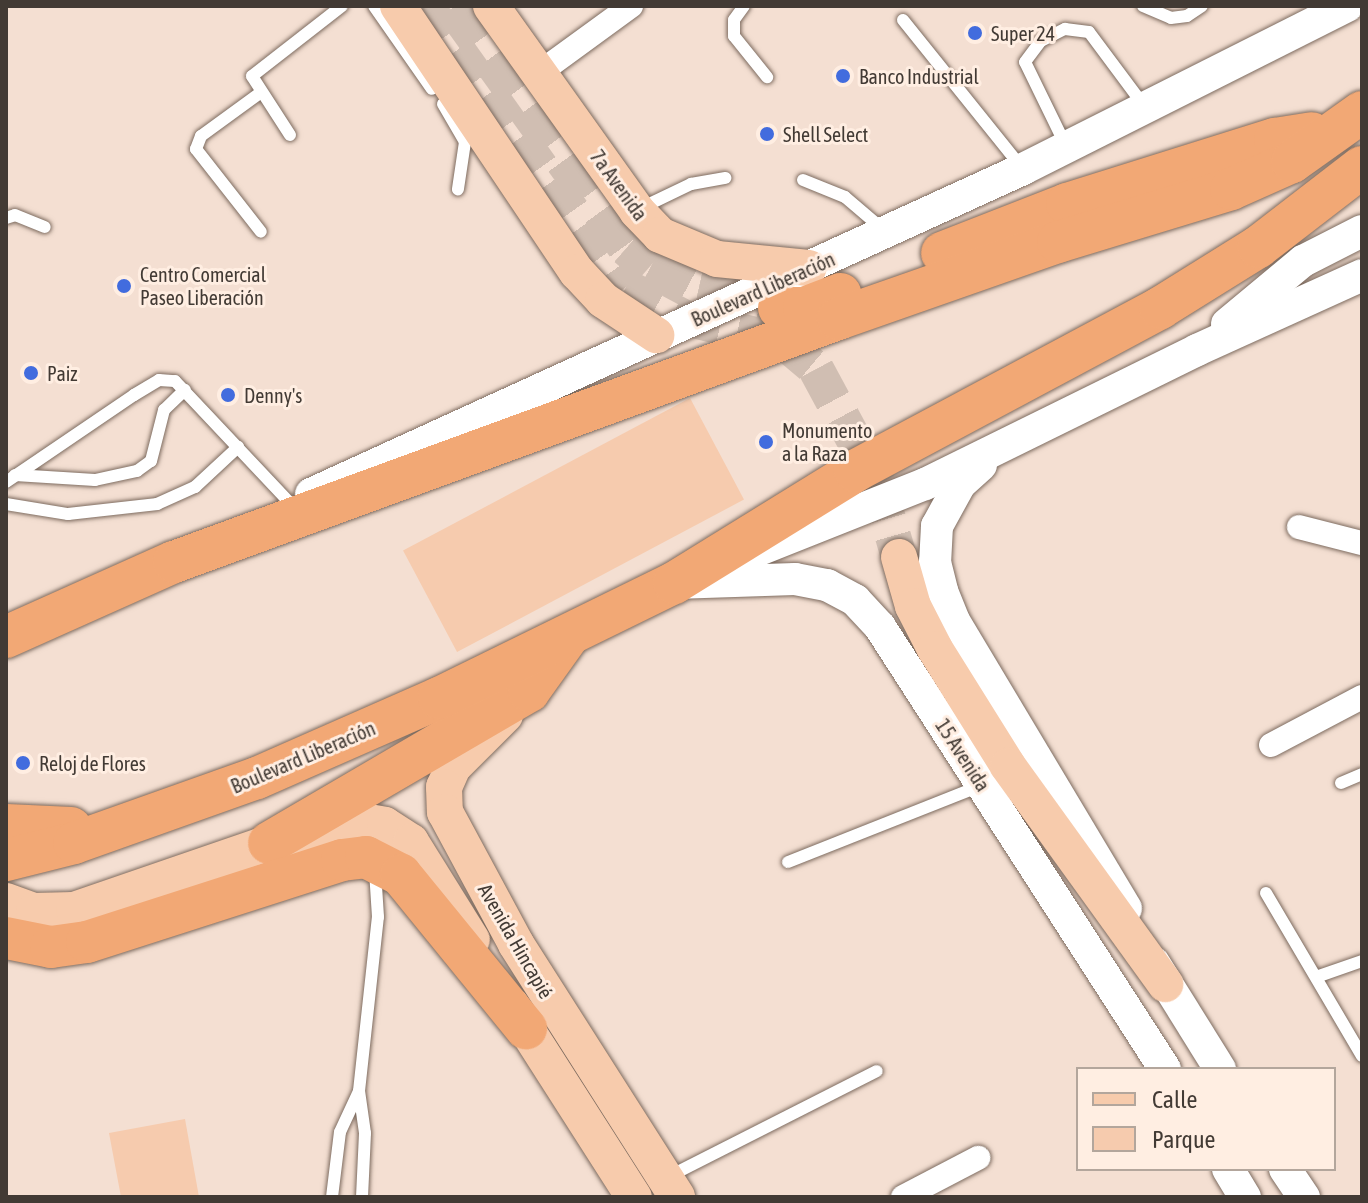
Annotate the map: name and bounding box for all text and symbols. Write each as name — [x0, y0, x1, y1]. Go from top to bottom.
place label: Super 24 — [991, 21, 1055, 45]
marker: Super 24 — [966, 24, 984, 42]
place label: Banco Industrial — [859, 64, 979, 88]
marker: Banco Industrial — [834, 67, 852, 85]
place label: Shell Select — [783, 122, 868, 146]
marker: Shell Select — [758, 125, 776, 143]
street label: 7a Avenida — [585, 145, 653, 225]
street label: Boulevard Liberación — [687, 247, 839, 331]
place label: Centro Comercial Paseo Liberación — [140, 262, 266, 309]
marker: Centro Comercial Paseo Liberación — [115, 277, 133, 295]
place label: Paiz — [47, 361, 77, 385]
marker: Paiz — [22, 364, 40, 382]
place label: Denny's — [244, 383, 302, 407]
marker: Denny's — [219, 386, 237, 404]
place label: Monumento a la Raza — [782, 418, 872, 465]
marker: Monumento a la Raza — [757, 433, 775, 451]
street label: 15 Avenida — [931, 714, 995, 796]
street label: Boulevard Liberación — [227, 716, 379, 798]
place label: Reloj de Flores — [39, 751, 146, 775]
marker: Reloj de Flores — [14, 754, 32, 772]
street label: Avenida Hincapié — [473, 879, 559, 1003]
legend — [1076, 1067, 1336, 1171]
text: Calle — [1152, 1086, 1197, 1113]
text: Parque — [1152, 1126, 1215, 1153]

